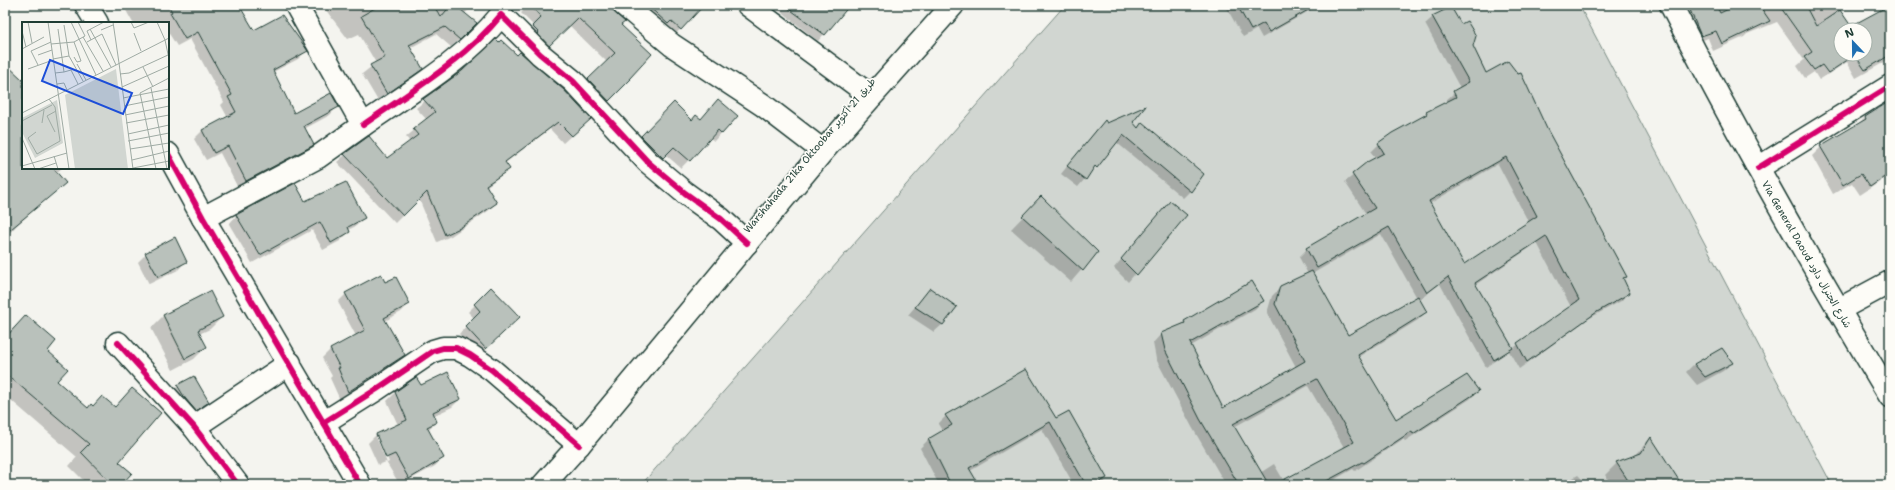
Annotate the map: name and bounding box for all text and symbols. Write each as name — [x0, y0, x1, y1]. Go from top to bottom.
inset map — [22, 22, 169, 169]
north arrow — [1833, 22, 1873, 62]
text: N — [1843, 24, 1857, 42]
street label: Warshahada 21ka Oktoobar طريق 21 أكتوبر — [740, 75, 878, 236]
street label: Via General Daoud شارع الجنرال داود — [1758, 178, 1854, 331]

